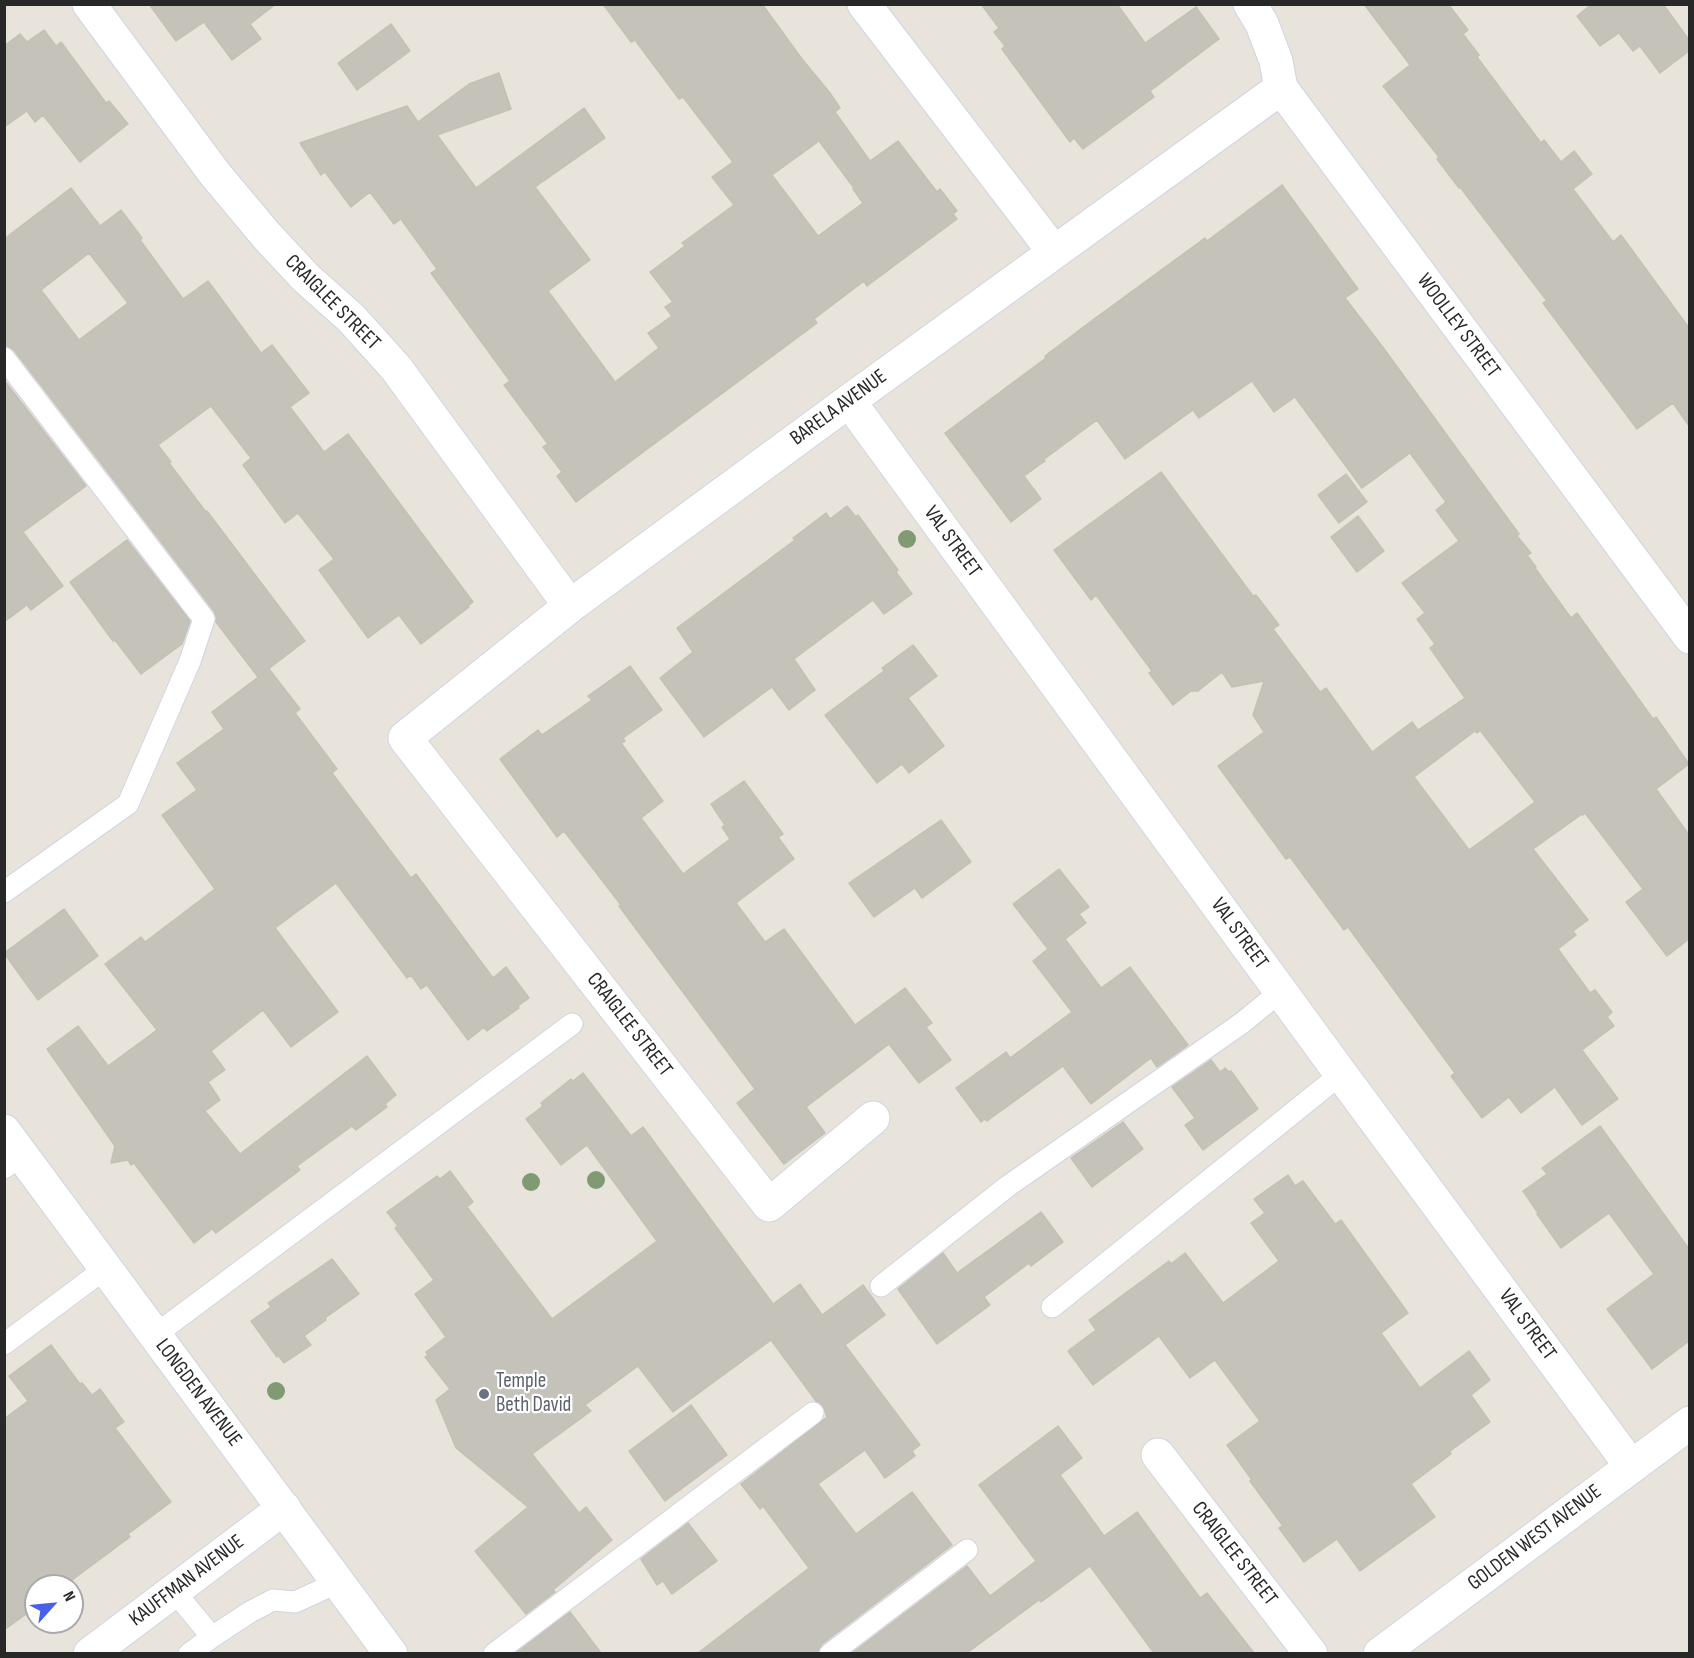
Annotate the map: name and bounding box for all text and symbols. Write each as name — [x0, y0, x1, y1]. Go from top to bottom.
street label: CRAIGLEE STREET — [279, 250, 385, 356]
street label: WOOLLEY STREET — [1411, 269, 1505, 383]
street label: BARELA AVENUE — [786, 365, 892, 451]
street label: VAL STREET — [918, 501, 986, 583]
street label: VAL STREET — [1205, 893, 1273, 975]
street label: CRAIGLEE STREET — [581, 968, 677, 1082]
street label: VAL STREET — [1493, 1284, 1561, 1366]
street label: LONGDEN AVENUE — [149, 1334, 247, 1452]
place label: Temple Beth David — [496, 1369, 571, 1419]
marker: Temple Beth David — [477, 1387, 491, 1401]
street label: GOLDEN WEST AVENUE — [1463, 1480, 1607, 1596]
street label: CRAIGLEE STREET — [1186, 1497, 1282, 1611]
street label: KAUFFMAN AVENUE — [125, 1530, 249, 1632]
north arrow — [24, 1574, 84, 1634]
text: N — [58, 1588, 79, 1605]

